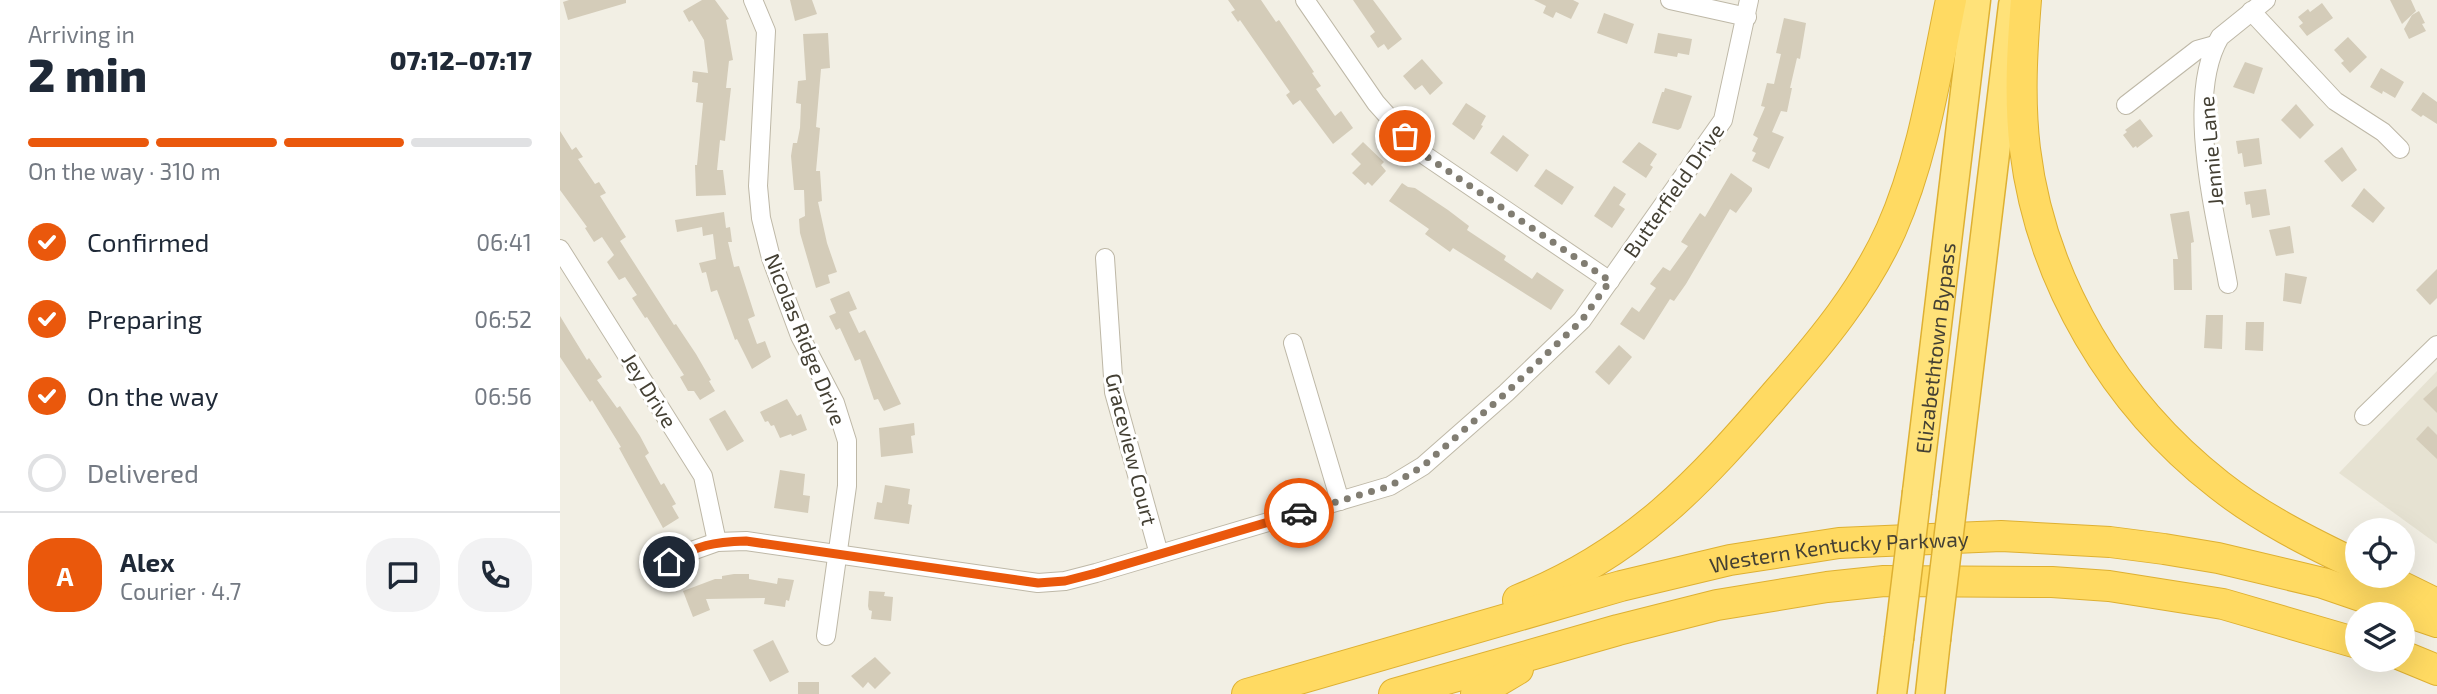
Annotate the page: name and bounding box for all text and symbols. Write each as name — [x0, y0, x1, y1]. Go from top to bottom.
text: Arriving in — [28, 20, 135, 48]
text: 07:12–07:17 — [390, 44, 532, 75]
text: 2 min — [28, 46, 147, 101]
street label: Jennie Lane — [2193, 95, 2227, 207]
pin — [1375, 106, 1435, 166]
icon: bag — [1386, 117, 1424, 155]
street label: Butterfield Drive — [1618, 118, 1728, 262]
text: On the way · 310 m — [28, 157, 221, 185]
icon: check — [28, 223, 66, 261]
text: Confirmed — [87, 226, 210, 257]
text: 06:41 — [476, 228, 532, 256]
street label: Elizabethtown Bypass — [1909, 241, 1959, 455]
street label: Nicolas Ridge Drive — [760, 250, 852, 428]
icon: check — [28, 300, 66, 338]
text: Preparing — [87, 303, 202, 334]
text: 06:52 — [474, 305, 532, 333]
street label: Jey Drive — [617, 348, 683, 432]
street label: Graceview Court — [1101, 370, 1163, 528]
icon: check — [28, 377, 66, 415]
text: On the way — [87, 380, 218, 411]
text: 06:56 — [474, 382, 532, 410]
text: Delivered — [87, 457, 199, 488]
courier — [1264, 478, 1334, 548]
icon: car — [1280, 494, 1318, 532]
map controls — [2345, 518, 2415, 672]
button: locate — [2345, 518, 2415, 588]
street label: Western Kentucky Parkway — [1707, 525, 1969, 577]
pin — [639, 532, 699, 592]
button: chat — [366, 538, 440, 612]
button: phone — [458, 538, 532, 612]
icon: home — [650, 543, 688, 581]
text: Alex — [120, 546, 175, 577]
text: A — [57, 560, 73, 591]
text: Courier · 4.7 — [120, 577, 241, 605]
button: layers — [2345, 602, 2415, 672]

